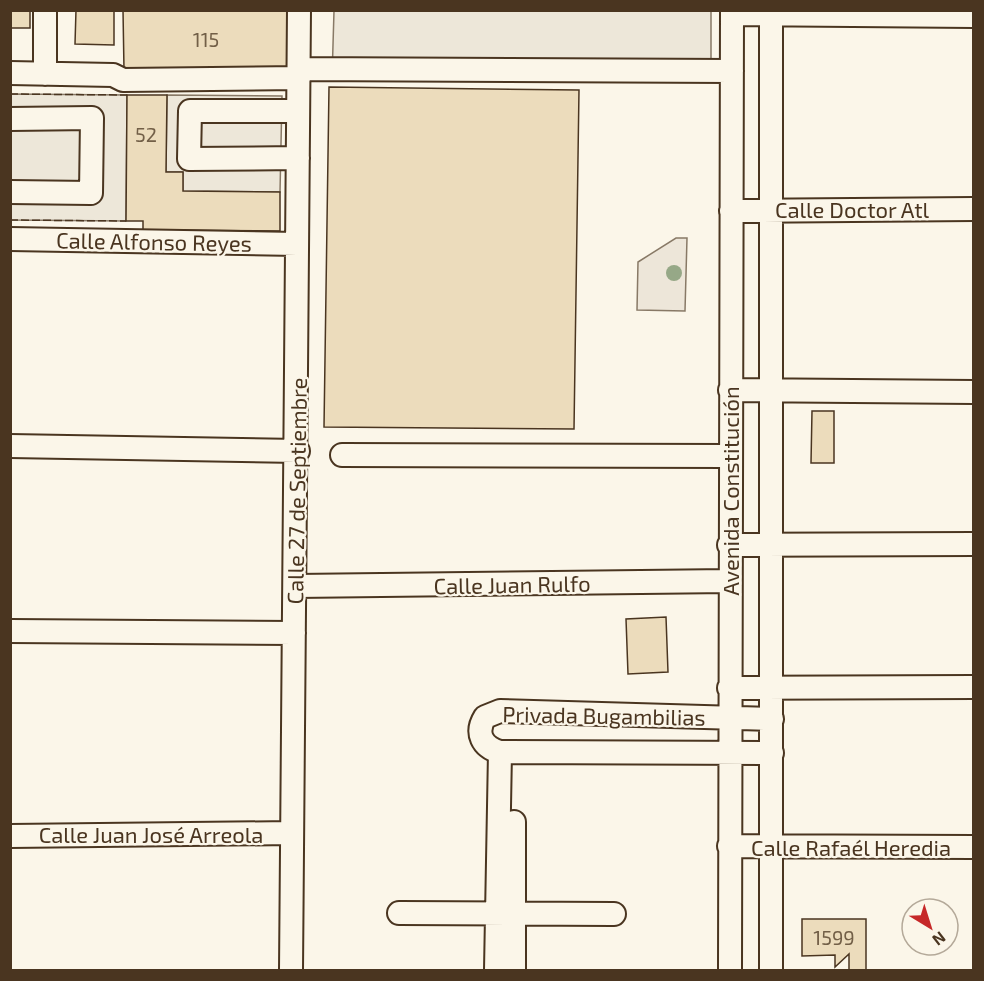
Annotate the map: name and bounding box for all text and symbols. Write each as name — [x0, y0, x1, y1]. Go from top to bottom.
house number: 115 — [193, 27, 219, 51]
house number: 52 — [135, 122, 157, 146]
street label: Calle Doctor Atl — [775, 196, 930, 222]
street label: Calle Alfonso Reyes — [56, 226, 252, 256]
street label: Calle 27 de Septiembre — [281, 377, 311, 605]
street label: Avenida Constitución — [717, 386, 743, 596]
street label: Calle Juan Rulfo — [433, 570, 591, 598]
street label: Privada Bugambilias — [502, 700, 706, 730]
street label: Calle Juan José Arreola — [39, 821, 263, 847]
street label: Calle Rafaél Heredia — [751, 834, 951, 860]
north arrow — [900, 897, 960, 957]
house number: 1599 — [813, 925, 855, 949]
text: N — [929, 928, 950, 950]

